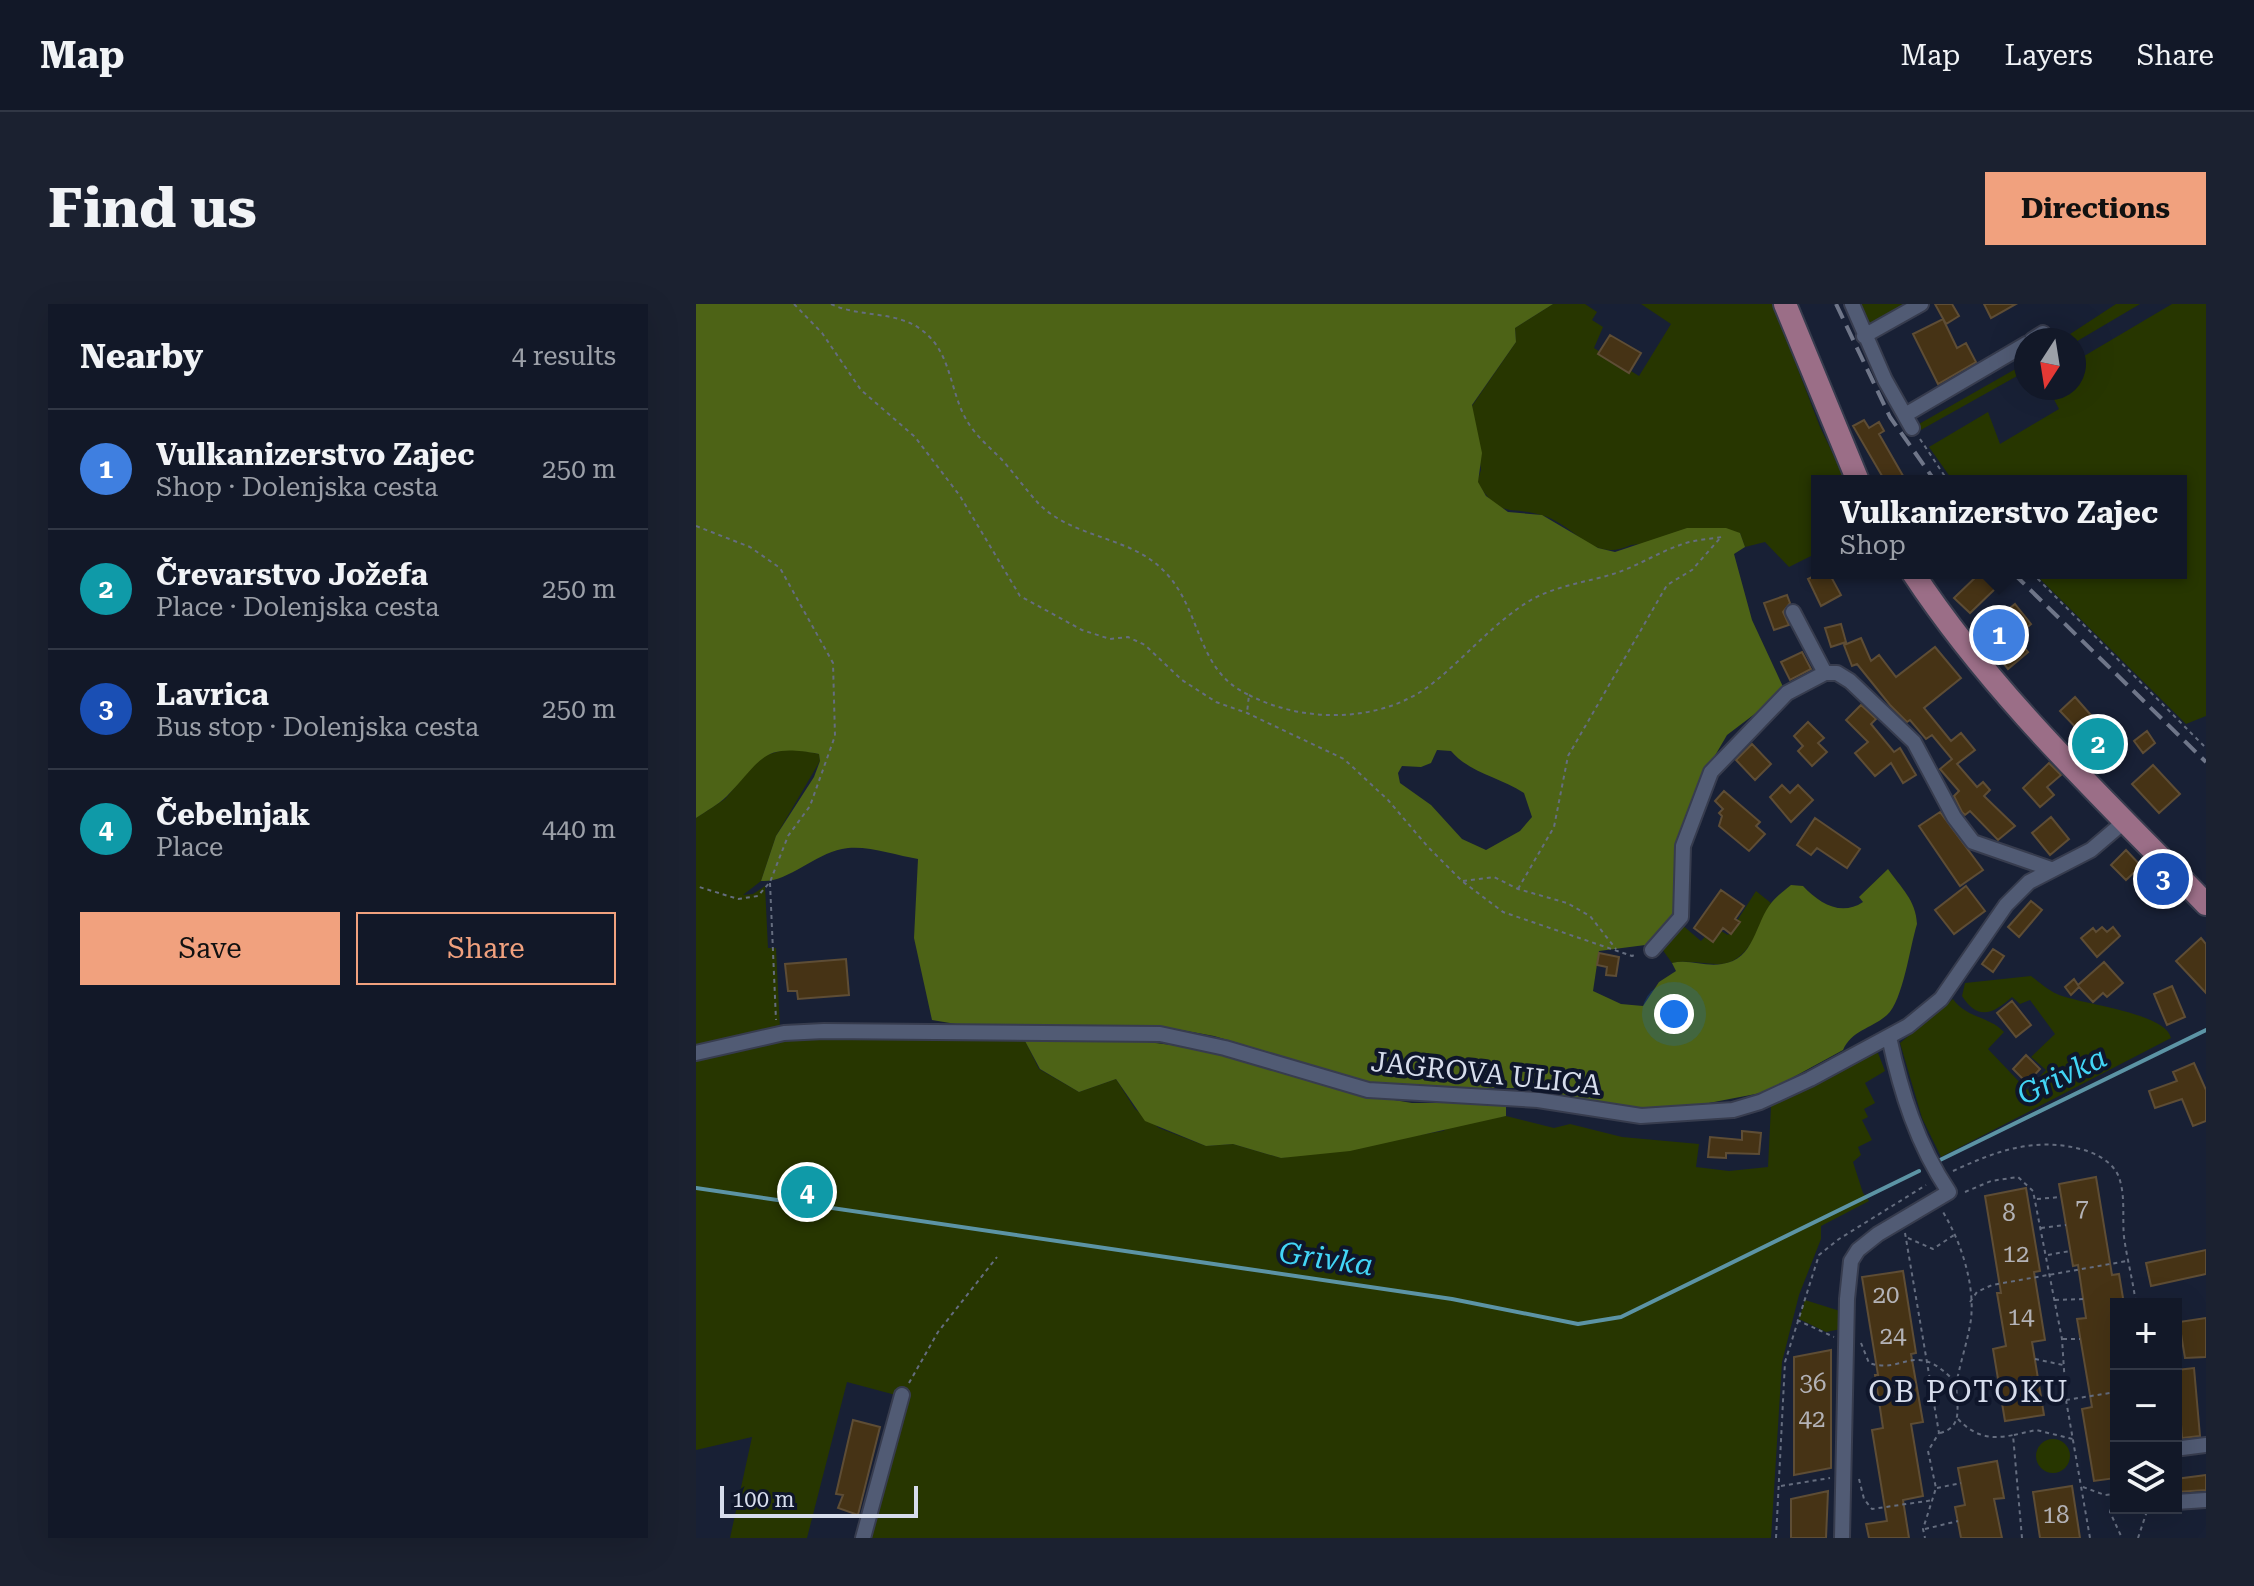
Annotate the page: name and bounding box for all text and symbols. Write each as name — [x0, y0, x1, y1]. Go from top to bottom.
text: Map — [40, 33, 125, 77]
text: Map — [1901, 39, 1960, 72]
text: Layers — [2004, 39, 2093, 72]
text: Share — [2137, 39, 2214, 72]
button: Directions — [1985, 172, 2206, 245]
text: Find us — [48, 175, 257, 241]
north arrow — [2014, 328, 2086, 400]
text: Nearby — [80, 336, 203, 376]
text: 4 results — [512, 341, 616, 371]
text: Vulkanizerstvo Zajec — [156, 437, 474, 472]
text: 1 — [99, 454, 113, 484]
text: 250 m — [542, 454, 616, 484]
text: Shop · Dolenjska cesta — [156, 472, 438, 502]
popup — [1811, 475, 2187, 579]
text: Vulkanizerstvo Zajec — [1840, 495, 2158, 530]
text: Shop — [1840, 530, 1906, 560]
text: Črevarstvo Jožefa — [156, 557, 428, 592]
text: 2 — [99, 574, 113, 604]
text: 250 m — [542, 574, 616, 604]
text: Place · Dolenjska cesta — [156, 592, 439, 622]
pin: 1 — [1973, 605, 2025, 665]
text: Lavrica — [156, 677, 269, 712]
text: 3 — [99, 694, 113, 724]
text: 250 m — [542, 694, 616, 724]
text: Bus stop · Dolenjska cesta — [156, 712, 479, 742]
pin: 2 — [2072, 714, 2124, 774]
text: Čebelnjak — [156, 797, 310, 832]
text: 4 — [99, 814, 113, 844]
text: 440 m — [542, 814, 616, 844]
text: Place — [156, 832, 223, 862]
pin: 3 — [2137, 849, 2189, 909]
button: Save — [80, 912, 340, 985]
button: Share — [356, 912, 616, 985]
your location — [1654, 994, 1694, 1034]
water label: Grivka — [2011, 1039, 2112, 1112]
street label: JAGROVA ULICA — [1369, 1045, 1603, 1102]
pin: 4 — [781, 1162, 833, 1222]
house number: 7 — [2075, 1194, 2089, 1222]
house number: 8 — [2002, 1199, 2016, 1227]
water label: Grivka — [1277, 1235, 1375, 1282]
house number: 12 — [2003, 1240, 2029, 1268]
house number: 20 — [1873, 1281, 1899, 1309]
map controls — [2110, 1298, 2182, 1514]
button: + — [2110, 1298, 2182, 1370]
house number: 14 — [2008, 1303, 2035, 1331]
house number: 24 — [1880, 1322, 1907, 1350]
house number: 36 — [1800, 1369, 1826, 1397]
button: − — [2110, 1370, 2182, 1442]
district label: OB POTOKU — [1868, 1374, 2070, 1409]
house number: 42 — [1799, 1405, 1825, 1433]
button: layers — [2110, 1442, 2182, 1514]
scale bar — [720, 1482, 918, 1518]
text: 100 m — [732, 1487, 795, 1512]
house number: 18 — [2043, 1501, 2069, 1529]

